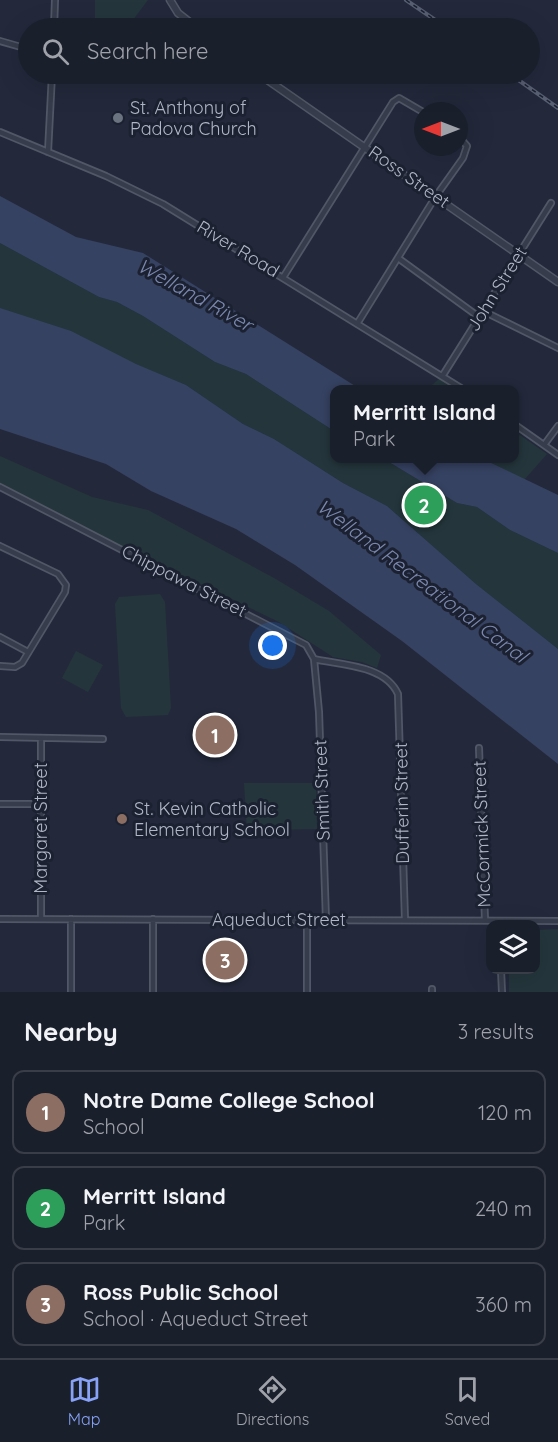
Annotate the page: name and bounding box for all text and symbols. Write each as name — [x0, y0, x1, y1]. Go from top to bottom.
search box — [18, 18, 540, 84]
icon: search — [39, 35, 72, 68]
text: Search here — [87, 37, 208, 65]
place label: St. Anthony of Padova Church — [130, 96, 257, 140]
north arrow — [414, 102, 468, 156]
marker: St. Anthony of Padova Church — [111, 111, 125, 125]
street label: Ross Street — [364, 140, 454, 213]
street label: River Road — [193, 215, 284, 282]
street label: John Street — [461, 242, 532, 335]
water label: Welland River — [133, 253, 259, 338]
popup — [330, 385, 519, 463]
text: Merritt Island — [353, 398, 496, 426]
text: Park — [353, 426, 395, 451]
pin: 2 — [404, 482, 444, 528]
water label: Welland Recreational Canal — [312, 493, 534, 669]
street label: Chippawa Street — [118, 539, 251, 622]
your location — [258, 631, 287, 660]
pin: 1 — [196, 712, 234, 758]
street label: Smith Street — [308, 739, 335, 841]
street label: Dufferin Street — [389, 742, 414, 864]
street label: McCormick Street — [467, 760, 496, 908]
street label: Margaret Street — [29, 762, 52, 894]
place label: St. Kevin Catholic Elementary School — [134, 797, 290, 841]
marker: St. Kevin Catholic Elementary School — [115, 812, 129, 826]
street label: Aqueduct Street — [212, 908, 346, 931]
map controls — [486, 920, 540, 974]
button: layers — [486, 920, 540, 974]
pin: 3 — [206, 938, 244, 982]
text: Nearby — [24, 1015, 118, 1048]
text: 3 results — [458, 1019, 534, 1044]
text: Notre Dame College School — [83, 1086, 375, 1114]
text: 1 — [42, 1100, 49, 1125]
text: 120 m — [478, 1100, 532, 1125]
text: School — [83, 1114, 145, 1139]
text: Merritt Island — [83, 1182, 226, 1210]
text: 2 — [40, 1196, 51, 1221]
text: 240 m — [475, 1196, 532, 1221]
text: Park — [83, 1210, 125, 1235]
text: Ross Public School — [83, 1278, 279, 1306]
text: 3 — [40, 1292, 51, 1317]
text: 360 m — [475, 1292, 532, 1317]
text: School · Aqueduct Street — [83, 1306, 308, 1331]
tab: Map — [68, 1373, 101, 1429]
tab: Directions — [236, 1373, 309, 1429]
tab: Saved — [445, 1373, 490, 1429]

